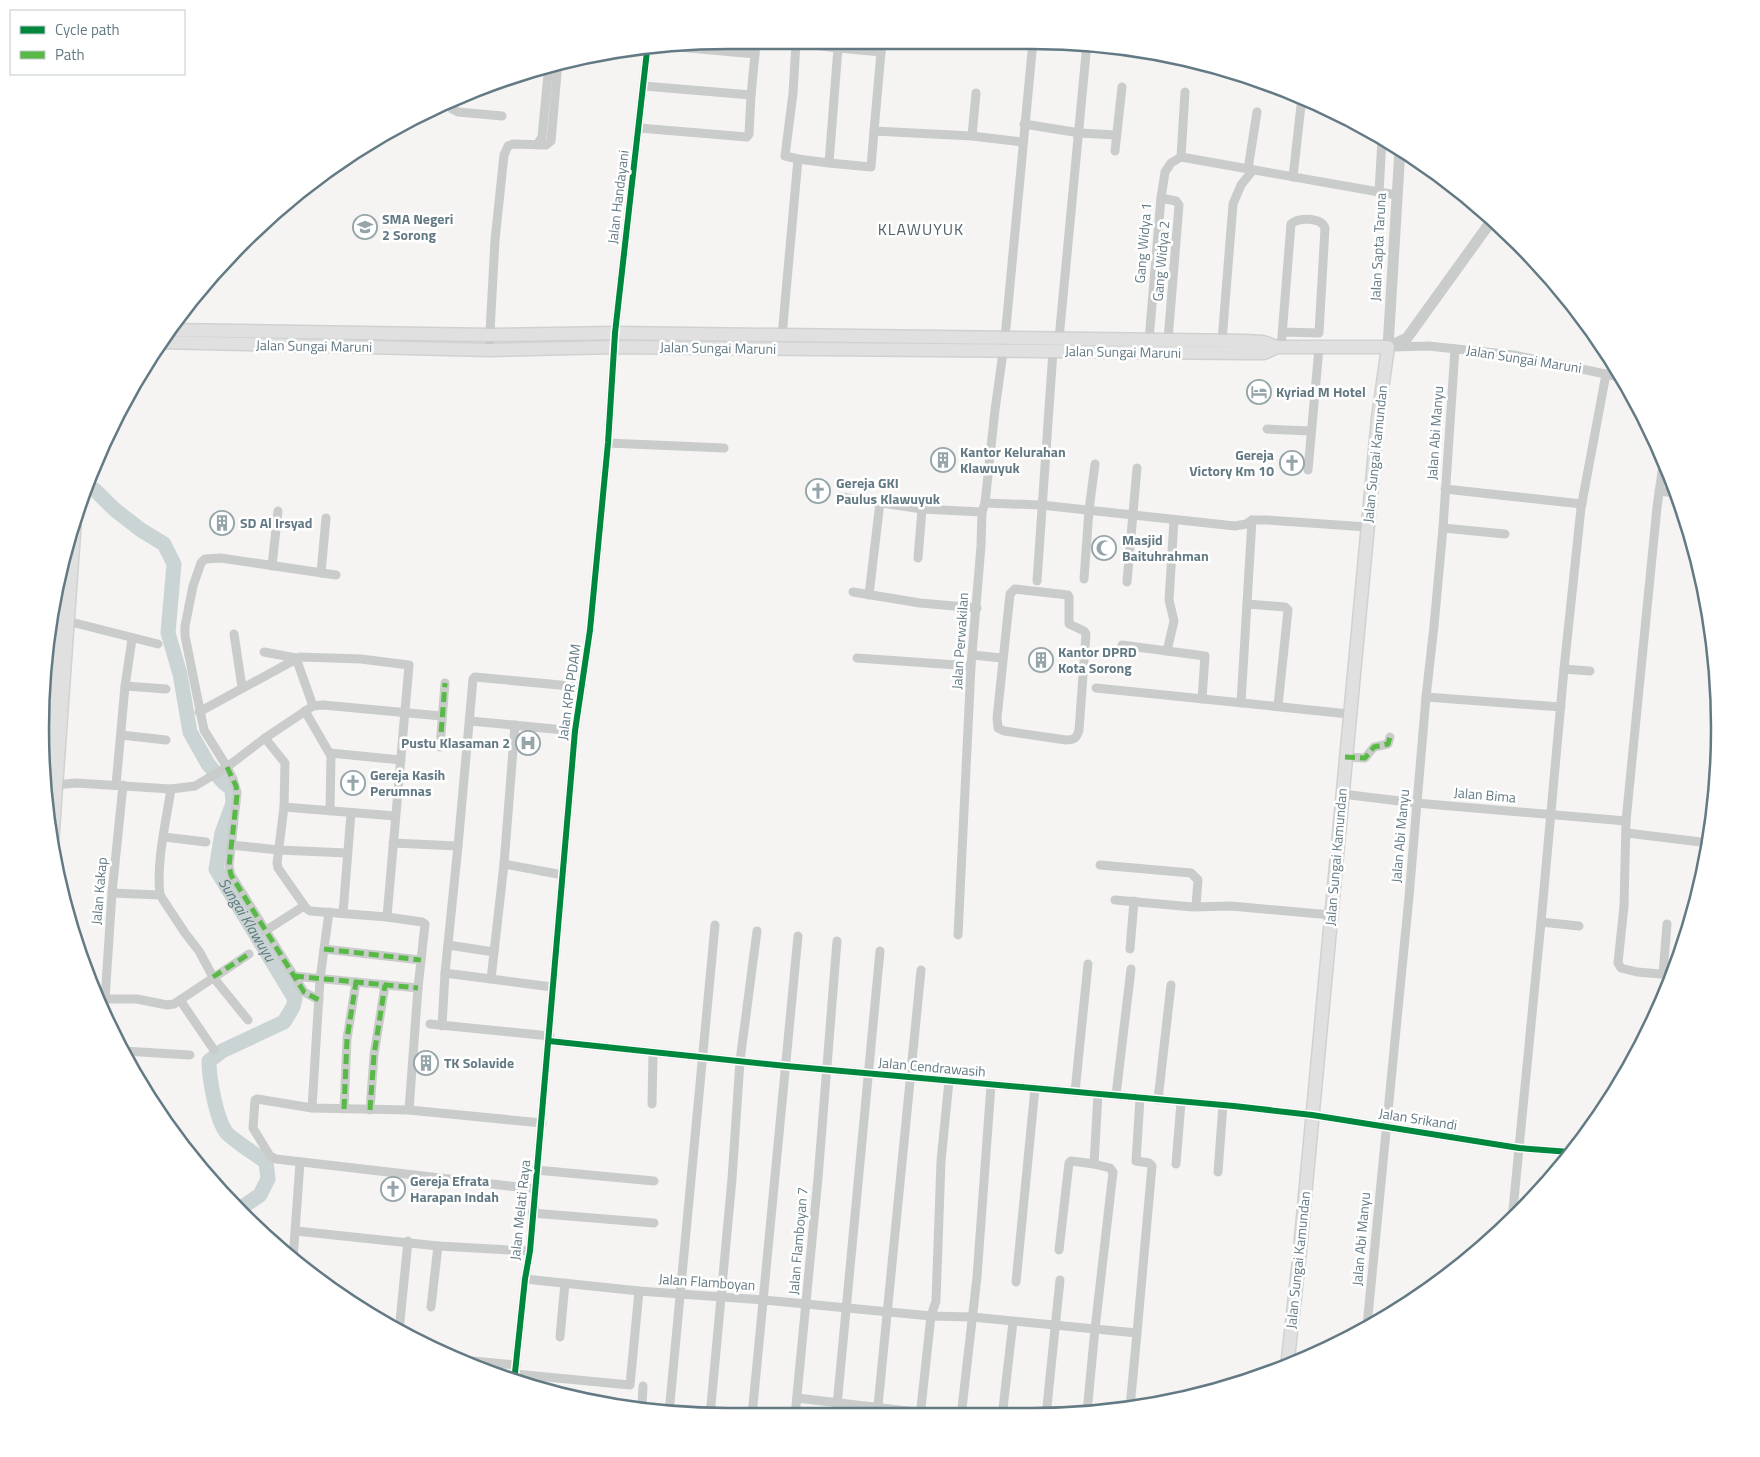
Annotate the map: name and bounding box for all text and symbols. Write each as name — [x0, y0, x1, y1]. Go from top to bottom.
legend — [10, 10, 185, 75]
text: Cycle path — [55, 18, 120, 41]
text: Path — [55, 43, 85, 66]
street label: Jalan Handayani — [601, 149, 634, 245]
street label: Jalan Sapta Taruna — [1364, 192, 1391, 302]
street label: Gang Widya 1 — [1129, 202, 1156, 284]
place label: SMA Negeri 2 Sorong — [382, 208, 453, 245]
school or university icon: SMA Negeri 2 Sorong — [352, 214, 378, 240]
district label: KLAWUYUK — [878, 217, 964, 241]
street label: Gang Widya 2 — [1147, 220, 1174, 302]
street label: Jalan Sungai Maruni — [256, 334, 372, 357]
street label: Jalan Sungai Maruni — [660, 336, 776, 359]
street label: Jalan Sungai Maruni — [1465, 339, 1583, 378]
street label: Jalan Sungai Maruni — [1065, 340, 1181, 363]
hotel icon: Kyriad M Hotel — [1246, 379, 1272, 405]
place label: Kyriad M Hotel — [1276, 381, 1366, 402]
street label: Jalan Sungai Kamundan — [1357, 384, 1392, 524]
street label: Jalan Abi Manyu — [1421, 385, 1448, 481]
place label: Kantor Kelurahan Klawuyuk — [960, 441, 1066, 478]
place label: Gereja Victory Km 10 — [1189, 444, 1274, 481]
building icon: Kantor Kelurahan Klawuyuk — [930, 447, 956, 473]
church icon: Gereja Victory Km 10 — [1279, 450, 1305, 476]
place label: Gereja GKI Paulus Klawuyuk — [836, 472, 941, 509]
church icon: Gereja GKI Paulus Klawuyuk — [805, 478, 831, 504]
building icon: SD Al Irsyad — [209, 510, 235, 536]
place label: SD Al Irsyad — [240, 512, 312, 533]
place label: Masjid Baituhrahman — [1122, 529, 1209, 566]
mosque icon: Masjid Baituhrahman — [1091, 535, 1117, 561]
street label: Jalan Perwakilan — [946, 592, 973, 690]
place label: Kantor DPRD Kota Sorong — [1058, 641, 1137, 678]
street label: Jalan KPR PDAM — [551, 642, 586, 741]
building icon: Kantor DPRD Kota Sorong — [1028, 647, 1054, 673]
hospital icon: Pustu Klasaman 2 — [515, 730, 541, 756]
place label: Pustu Klasaman 2 — [401, 732, 510, 753]
place label: Gereja Kasih Perumnas — [370, 764, 445, 801]
church icon: Gereja Kasih Perumnas — [340, 770, 366, 796]
street label: Jalan Bima — [1453, 781, 1517, 808]
street label: Jalan Sungai Kamundan — [1319, 787, 1352, 927]
street label: Jalan Abi Manyu — [1385, 788, 1414, 884]
street label: Jalan Kakap — [85, 856, 112, 926]
water label: Sungai Klawuyu — [213, 873, 283, 967]
building icon: TK Solavide — [413, 1050, 439, 1076]
street label: Jalan Cendrawasih — [877, 1051, 987, 1082]
place label: TK Solavide — [444, 1052, 514, 1073]
street label: Jalan Srikandi — [1377, 1102, 1459, 1135]
street label: Jalan Melati Raya — [504, 1159, 535, 1261]
place label: Gereja Efrata Harapan Indah — [410, 1170, 499, 1207]
church icon: Gereja Efrata Harapan Indah — [380, 1176, 406, 1202]
street label: Jalan Flamboyan 7 — [782, 1186, 813, 1296]
street label: Jalan Sungai Kamundan — [1280, 1190, 1315, 1330]
street label: Jalan Abi Manyu — [1346, 1191, 1375, 1287]
street label: Jalan Flamboyan — [658, 1268, 756, 1295]

